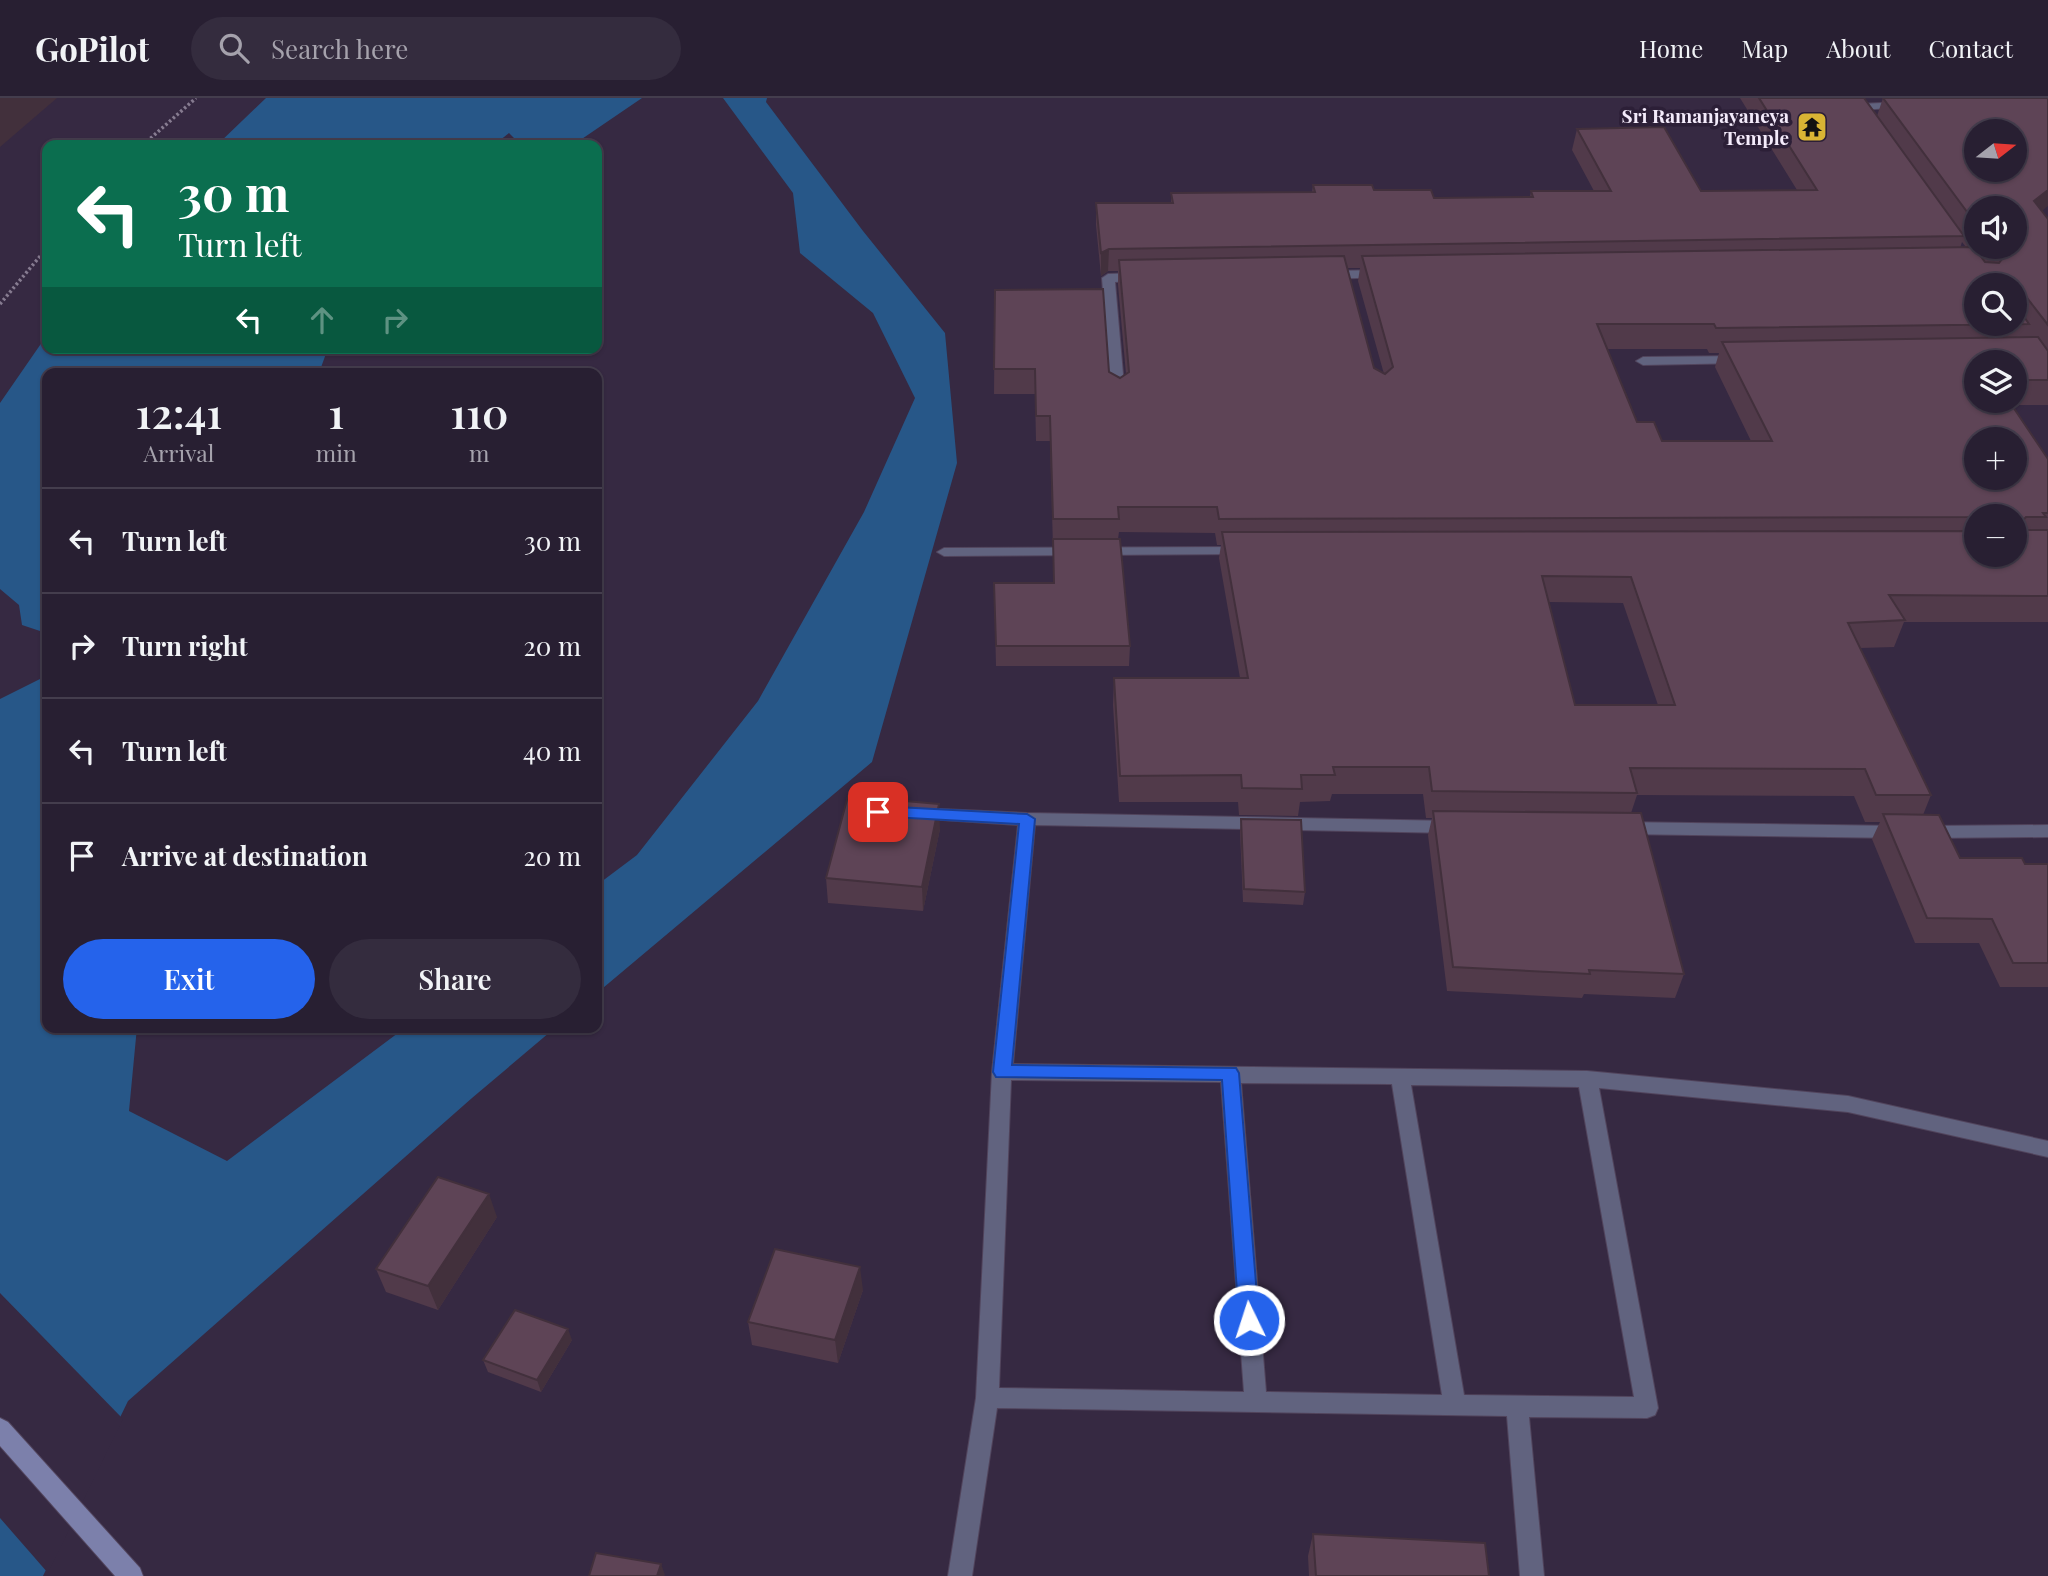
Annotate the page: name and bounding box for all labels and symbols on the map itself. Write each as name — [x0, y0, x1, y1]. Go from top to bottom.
place label: Sri Ramanjayaneya Temple — [1622, 102, 1789, 150]
temple icon: Sri Ramanjayaneya Temple — [1795, 110, 1829, 144]
north arrow — [1964, 119, 2026, 182]
pin — [848, 782, 908, 842]
position arrow — [1212, 1283, 1286, 1357]

